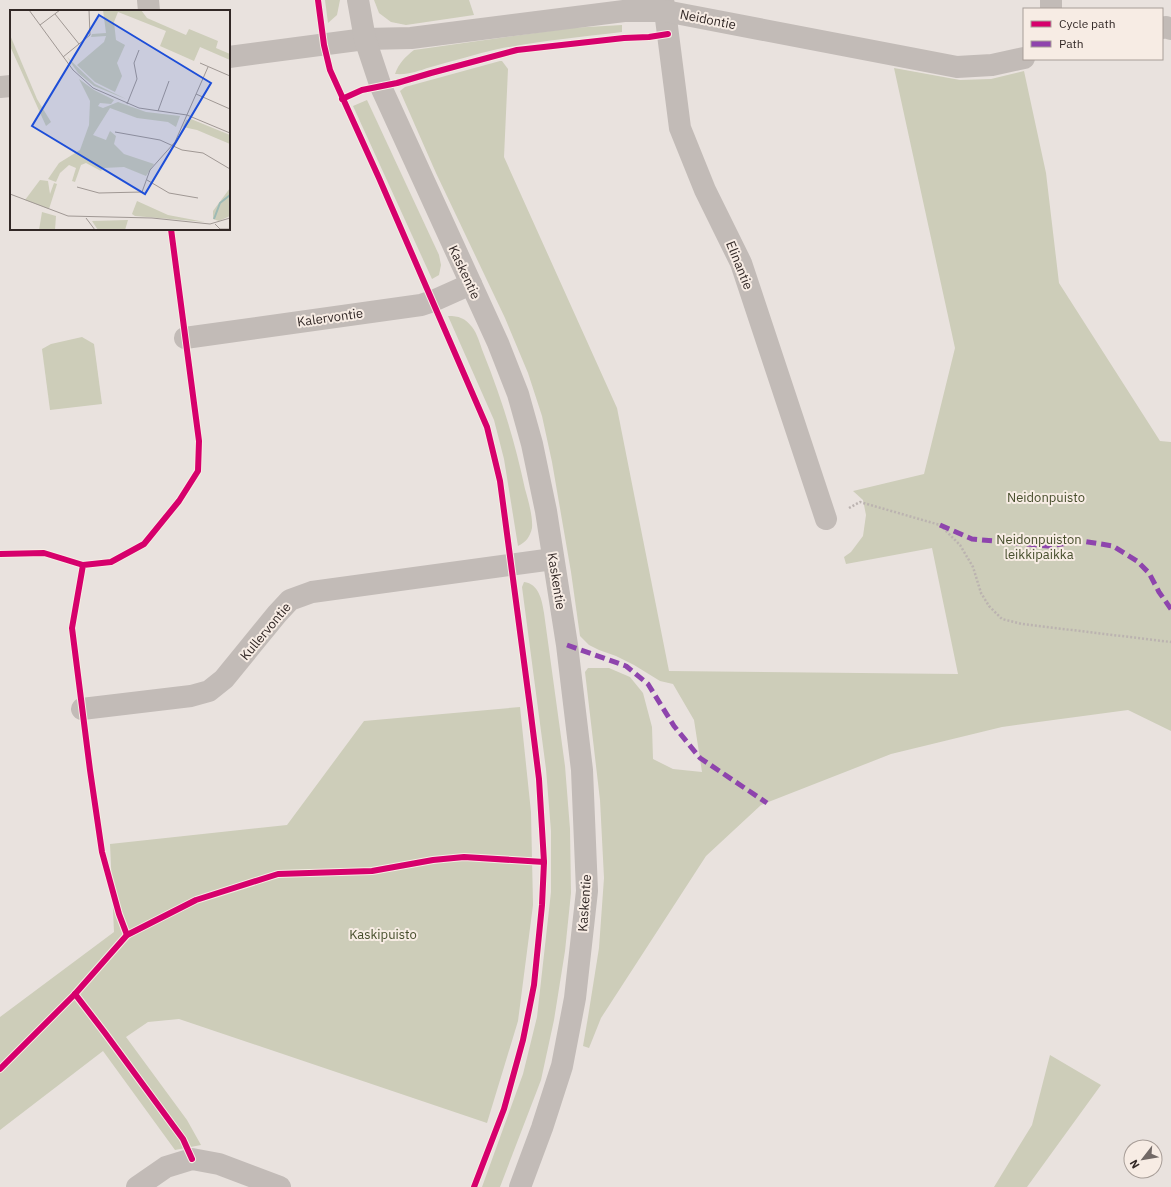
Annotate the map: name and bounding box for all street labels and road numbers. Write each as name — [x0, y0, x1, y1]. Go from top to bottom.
street label: Neidontie — [678, 6, 737, 33]
street label: Elinantie — [722, 238, 757, 292]
street label: Kaskentie — [445, 243, 484, 302]
street label: Kalervontie — [296, 304, 364, 331]
street label: Kaskentie — [544, 551, 569, 611]
street label: Kullervontie — [236, 599, 295, 664]
street label: Kaskentie — [574, 874, 595, 932]

